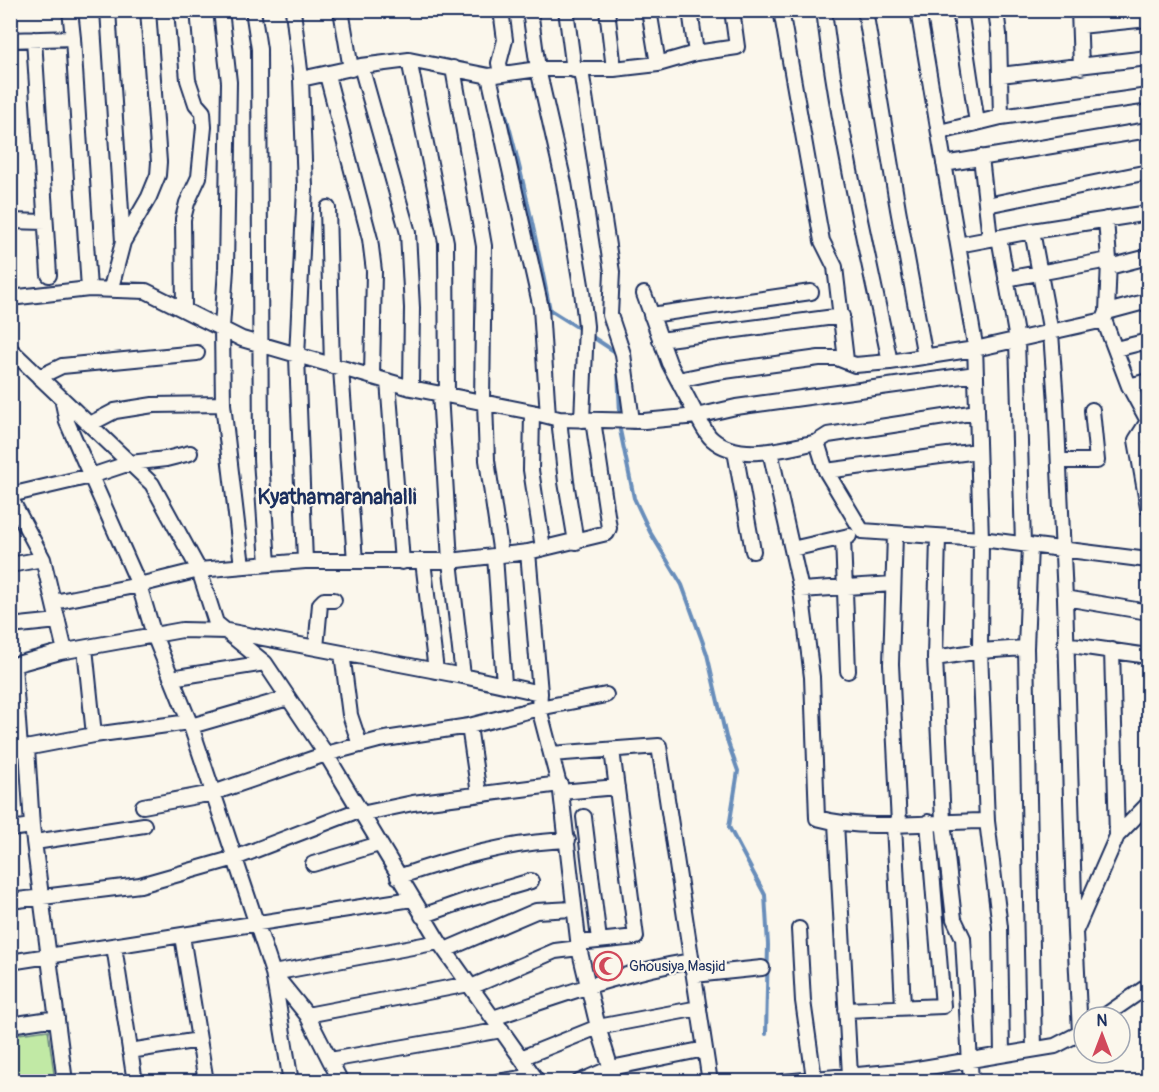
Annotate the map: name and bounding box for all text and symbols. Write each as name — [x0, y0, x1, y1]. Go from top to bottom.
district label: Kyathamaranahalli — [258, 484, 417, 511]
mosque icon: Ghousiya Masjid — [592, 950, 624, 982]
place label: Ghousiya Masjid — [629, 957, 726, 976]
north arrow — [1072, 1005, 1132, 1065]
text: N — [1097, 1011, 1108, 1031]

